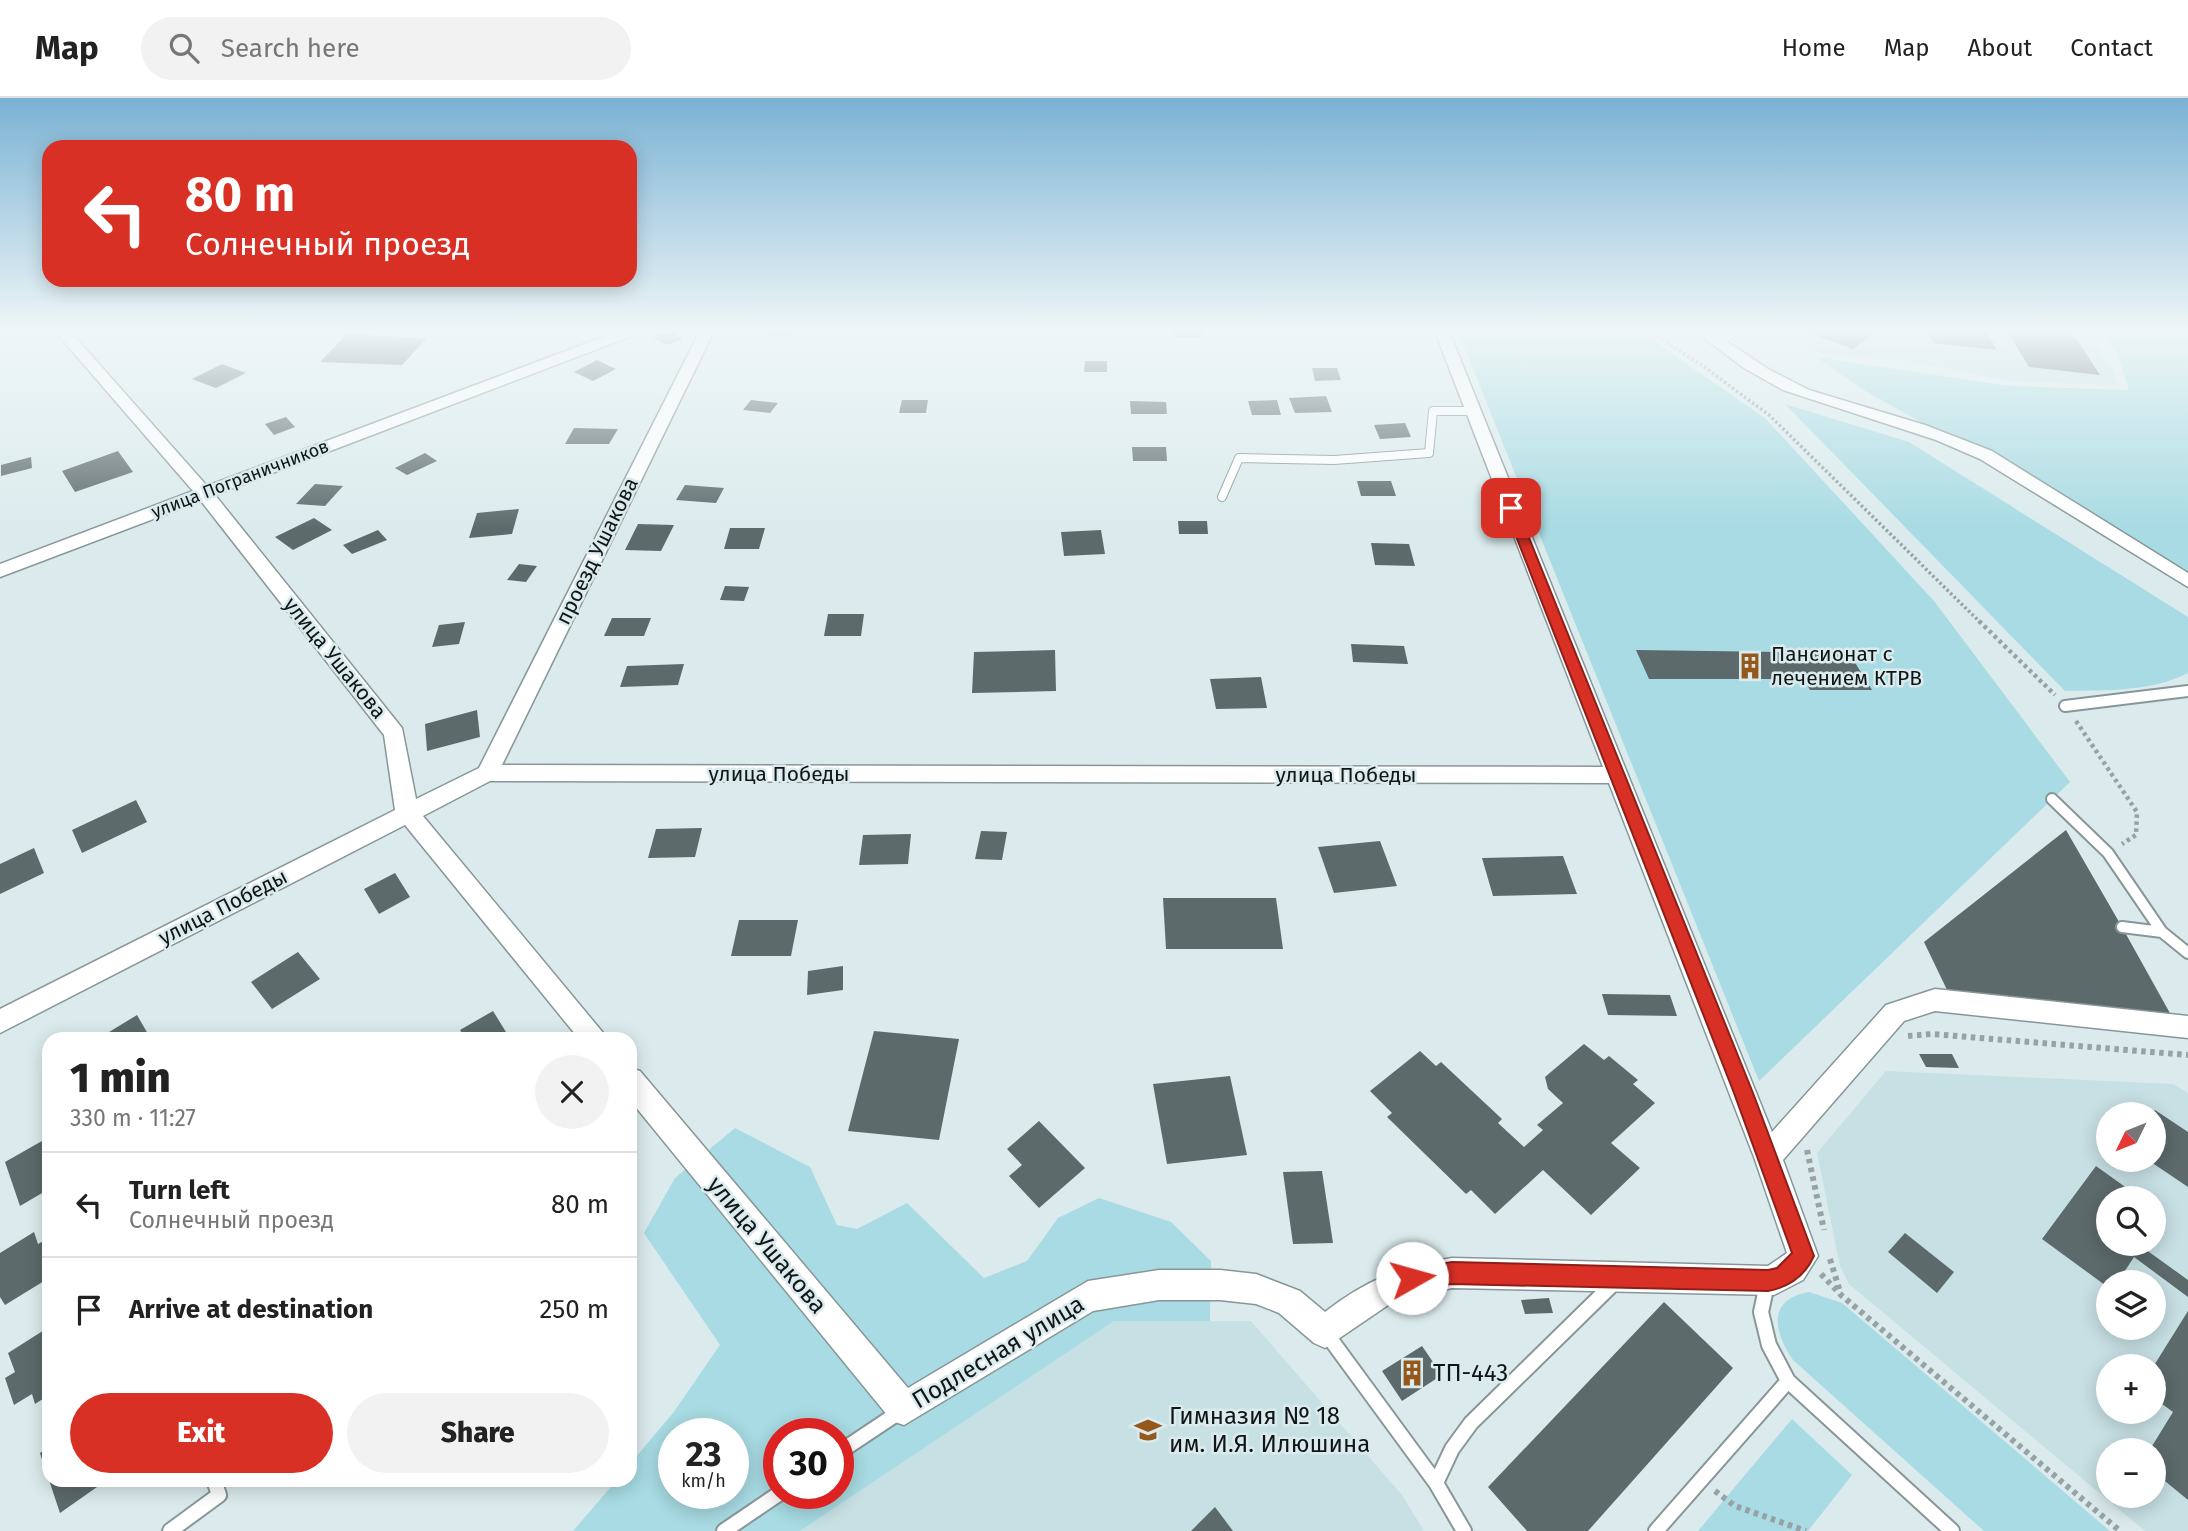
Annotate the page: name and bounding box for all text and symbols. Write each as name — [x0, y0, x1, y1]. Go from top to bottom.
search box — [141, 17, 631, 80]
text: Map — [35, 28, 99, 68]
icon: search — [165, 29, 203, 67]
text: Search here — [221, 33, 360, 64]
text: Home — [1782, 34, 1846, 62]
text: Map — [1884, 34, 1930, 62]
text: About — [1968, 34, 2032, 62]
text: Contact — [2070, 34, 2153, 62]
text: 80 m — [185, 165, 295, 224]
icon: left — [70, 168, 161, 259]
text: Солнечный проезд — [185, 225, 470, 263]
street label: улица Пограничников — [148, 435, 332, 523]
street label: проезд Ушакова — [550, 473, 644, 629]
pin — [1481, 478, 1541, 538]
icon: arrive — [1492, 489, 1530, 527]
street label: улица Ушакова — [278, 592, 392, 724]
place label: Пансионат с лечением КТРВ — [1771, 641, 1922, 691]
building icon: Пансионат с лечением КТРВ — [1735, 651, 1765, 681]
street label: улица Победы — [708, 761, 850, 787]
street label: улица Победы — [1275, 762, 1417, 788]
street label: улица Победы — [154, 863, 292, 951]
text: 1 min — [70, 1053, 171, 1103]
button: close — [535, 1055, 609, 1129]
north arrow — [2096, 1102, 2166, 1172]
map controls — [2096, 1102, 2166, 1508]
text: 330 m · 11:27 — [70, 1104, 196, 1132]
street label: улица Ушакова — [702, 1171, 832, 1319]
text: Turn left — [129, 1175, 230, 1206]
icon: left — [70, 1186, 108, 1224]
button: search — [2096, 1186, 2166, 1256]
text: 80 m — [551, 1189, 609, 1220]
text: Солнечный проезд — [129, 1206, 334, 1234]
position arrow — [1375, 1241, 1449, 1315]
button: layers — [2096, 1270, 2166, 1340]
street label: Подлесная улица — [907, 1290, 1089, 1414]
icon: arrive — [70, 1291, 108, 1329]
text: Arrive at destination — [129, 1294, 373, 1325]
text: 250 m — [539, 1294, 609, 1325]
button: + — [2096, 1354, 2166, 1424]
building icon: ТП-443 — [1397, 1358, 1427, 1388]
place label: ТП-443 — [1433, 1359, 1508, 1387]
button: Exit — [70, 1393, 333, 1473]
button: Share — [347, 1393, 609, 1473]
place label: Гимназия № 18 им. И.Я. Илюшина — [1169, 1402, 1370, 1458]
school or university icon: Гимназия № 18 им. И.Я. Илюшина — [1133, 1415, 1163, 1445]
speed limit sign: 30 — [763, 1418, 854, 1509]
text: 23 — [685, 1433, 722, 1475]
button: − — [2096, 1438, 2166, 1508]
text: km/h — [681, 1470, 726, 1492]

